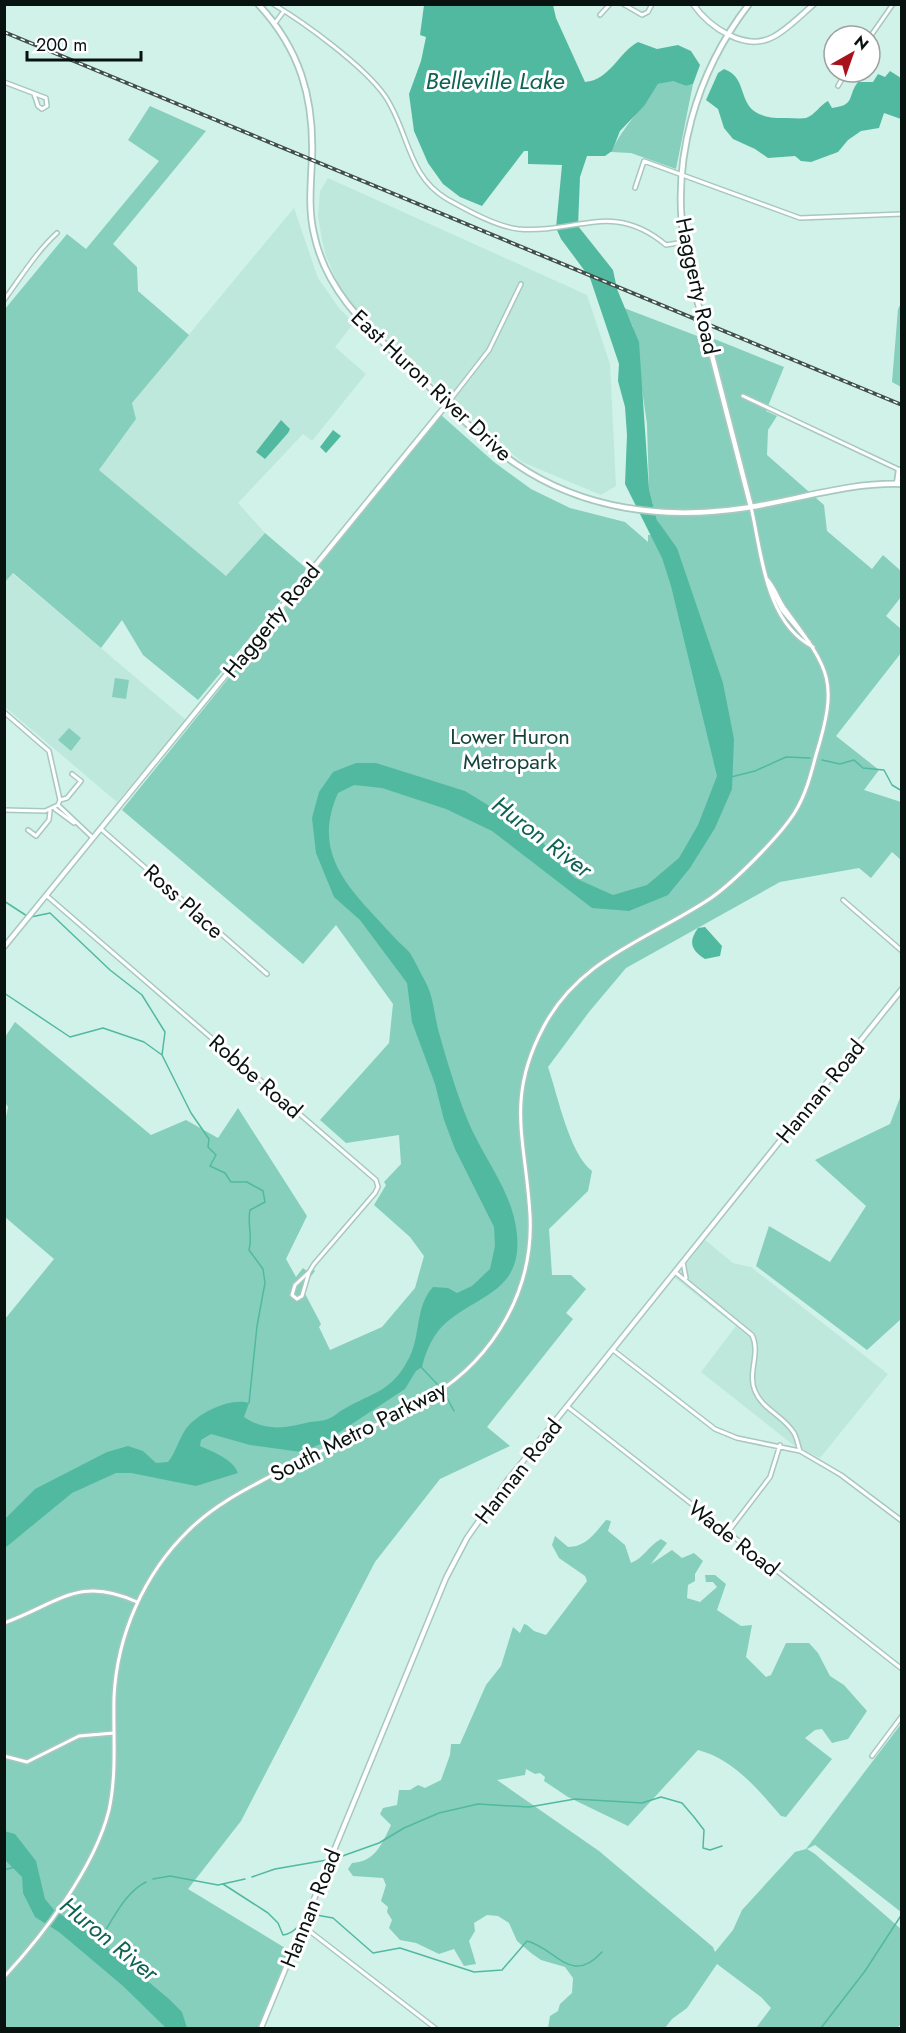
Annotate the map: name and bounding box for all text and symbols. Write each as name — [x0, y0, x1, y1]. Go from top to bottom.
scale bar — [27, 24, 141, 62]
north arrow — [822, 24, 882, 84]
text: N — [849, 30, 874, 56]
text: 200 m — [36, 32, 87, 58]
water label: Belleville Lake — [425, 63, 565, 98]
street label: Haggerty Road — [668, 215, 728, 357]
street label: East Huron River Drive — [344, 302, 520, 468]
street label: Haggerty Road — [215, 556, 327, 684]
park label: Lower Huron Metropark — [450, 720, 570, 777]
water label: Huron River — [485, 787, 601, 887]
street label: Ross Place — [137, 856, 231, 946]
street label: Robbe Road — [202, 1026, 310, 1126]
street label: Hannan Road — [768, 1032, 872, 1150]
street label: South Metro Parkway — [264, 1373, 452, 1489]
street label: Hannan Road — [467, 1412, 569, 1530]
street label: Wade Road — [682, 1492, 786, 1584]
street label: Hannan Road — [272, 1844, 348, 1972]
water label: Huron River — [53, 1888, 168, 1990]

